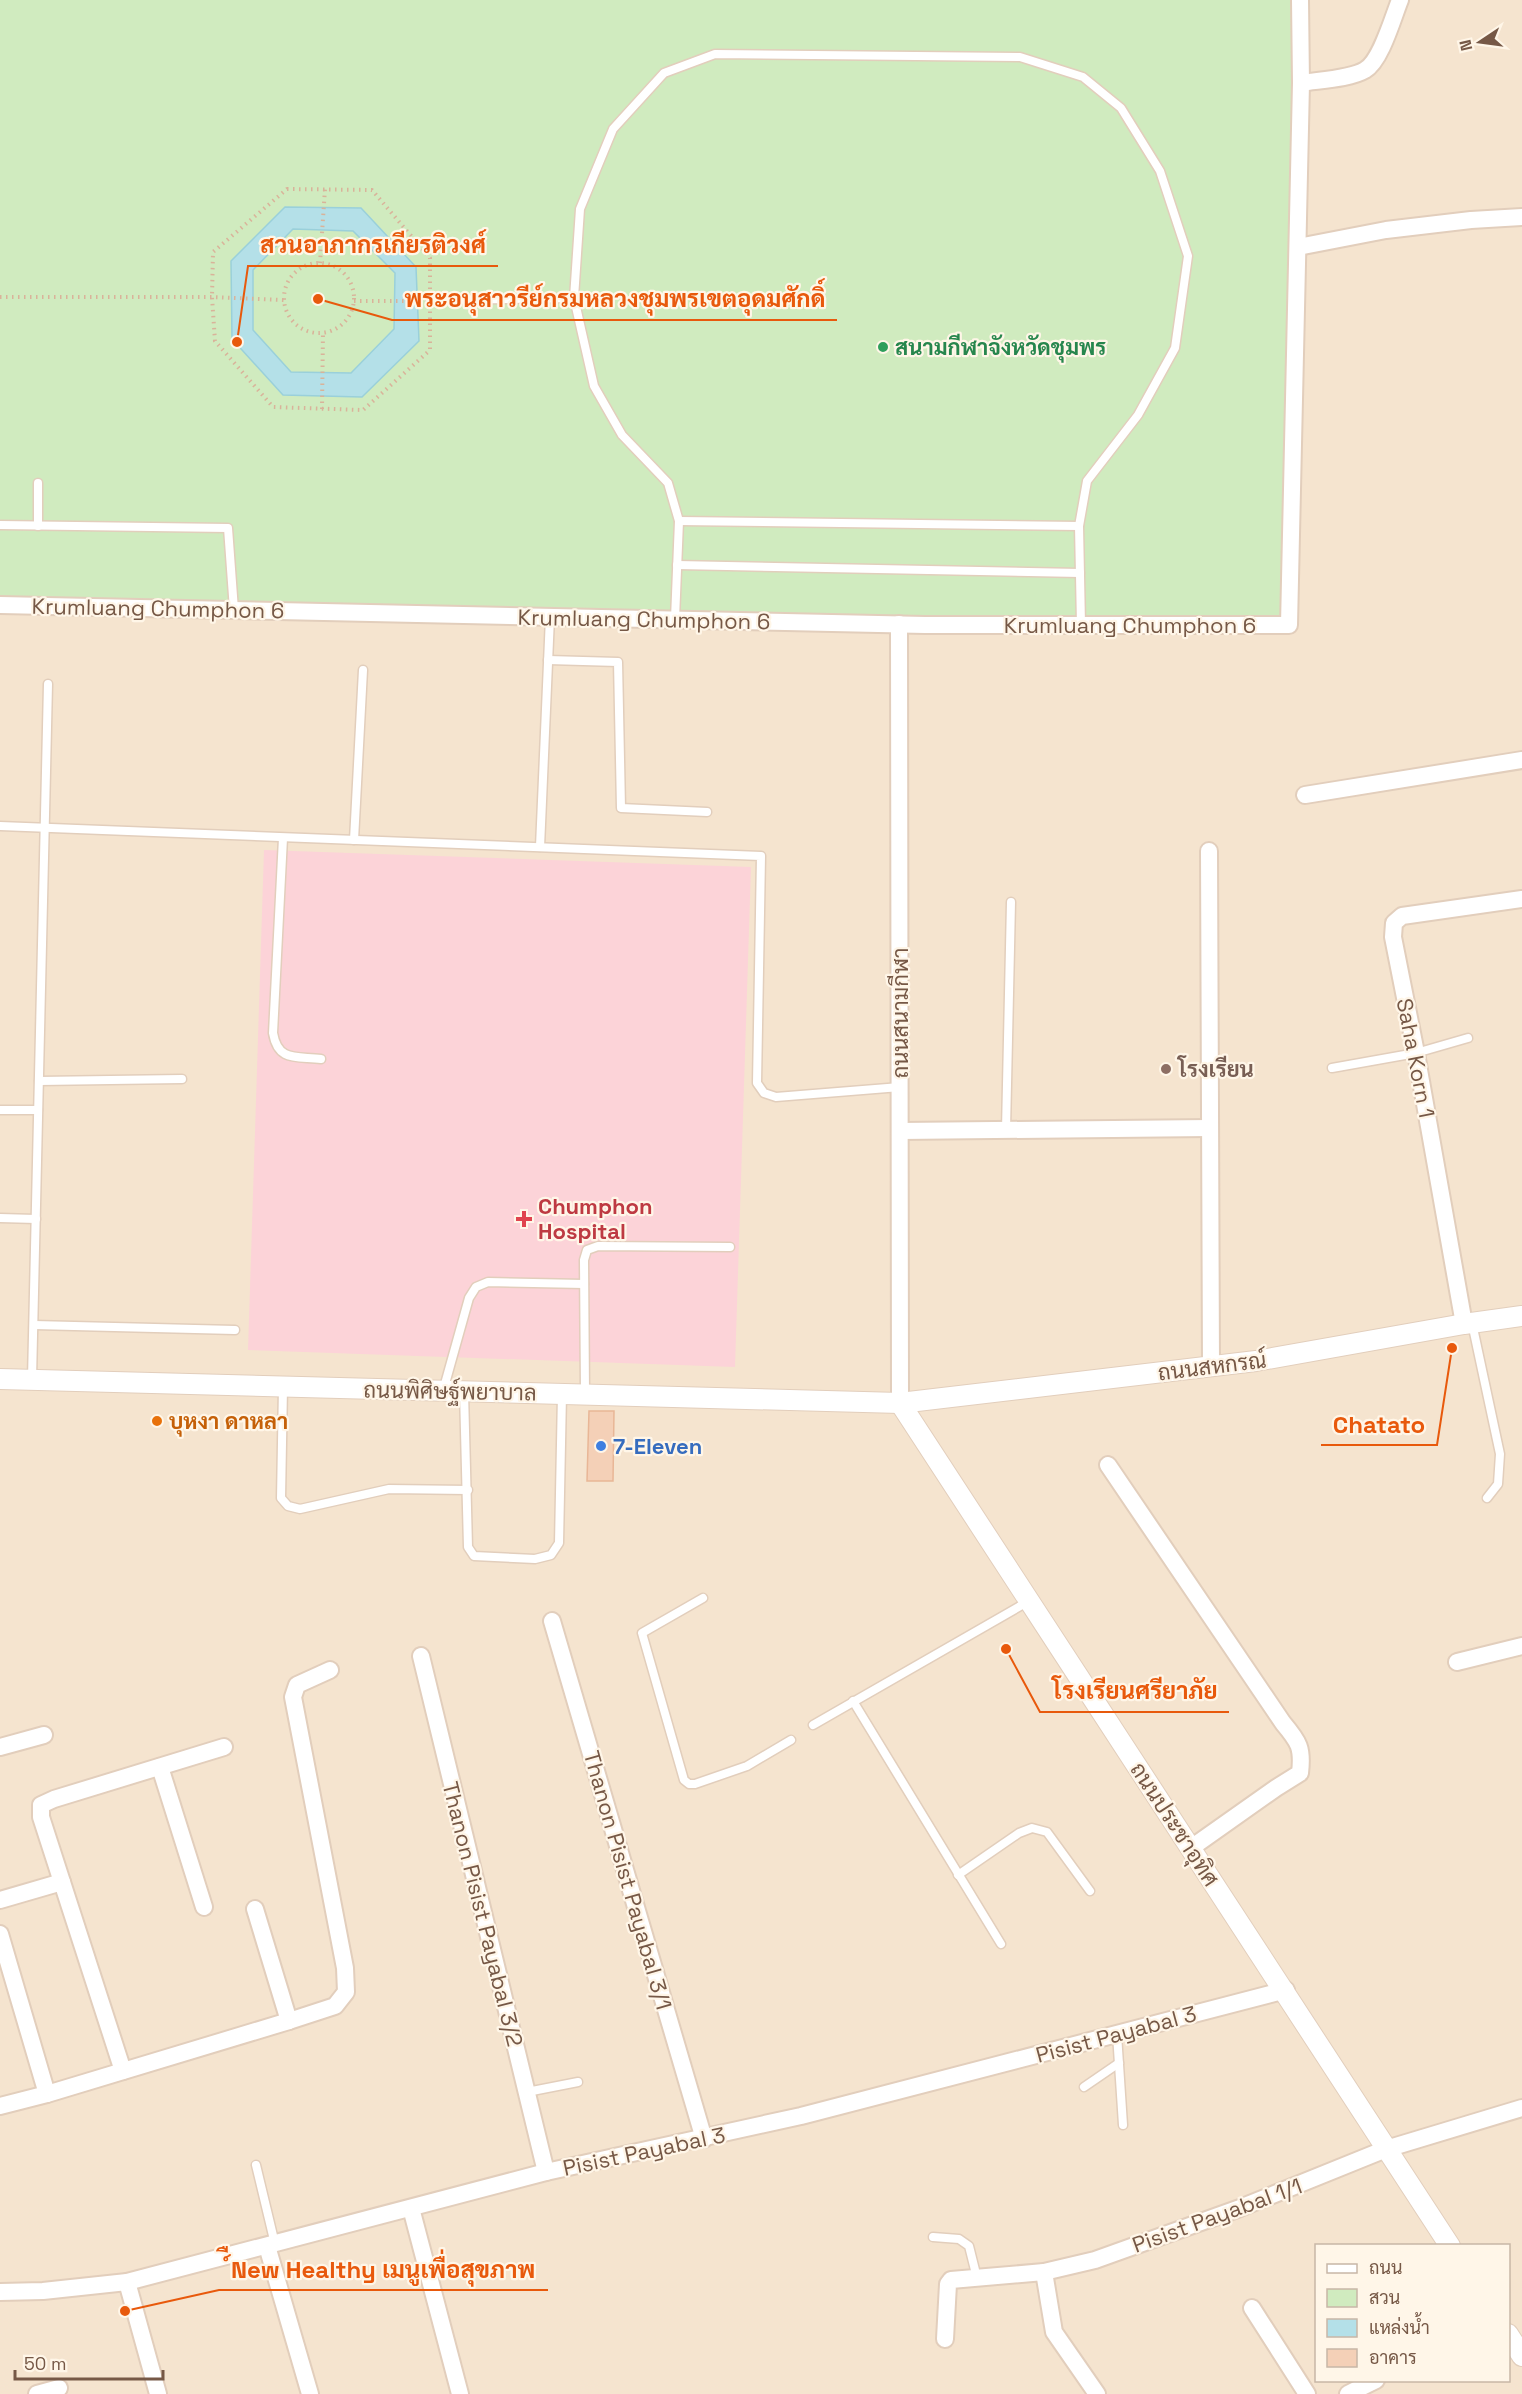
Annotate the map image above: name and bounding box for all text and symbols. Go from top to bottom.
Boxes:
north arrow [1450,12,1510,72]
text: N [1454,38,1477,53]
callout: สวนอาภากรเกียรติวงศ์ [248,224,498,266]
text: สวนอาภากรเกียรติวงศ์ [260,229,487,260]
callout: พระอนุสาวรีย์กรมหลวงชุมพรเขตอุดมศักดิ์ [392,278,837,320]
text: พระอนุสาวรีย์กรมหลวงชุมพรเขตอุดมศักดิ์ [405,278,826,316]
place label: สนามกีฬาจังหวัดชุมพร [895,333,1106,363]
marker: สนามกีฬาจังหวัดชุมพร [876,340,890,354]
street label: Krumluang Chumphon 6 [32,592,284,624]
street label: Krumluang Chumphon 6 [518,603,770,635]
street label: Krumluang Chumphon 6 [1004,611,1256,639]
street label: ถนนสนามกีฬา [886,948,914,1078]
street label: Saha Korn 1 [1391,996,1441,1120]
place label: โรงเรียน [1176,1055,1254,1083]
marker: โรงเรียน [1159,1062,1173,1076]
place label: Chumphon Hospital [538,1192,653,1245]
marker: Chumphon Hospital [515,1210,533,1228]
street label: ถนนสหกรณ์ [1156,1345,1268,1387]
street label: ถนนพิศิษฐ์พยาบาล [363,1375,537,1409]
callout: Chatato [1321,1403,1437,1445]
place label: บุหงา ดาหลา [169,1407,288,1437]
text: Chatato [1333,1409,1425,1440]
marker: บุหงา ดาหลา [150,1414,164,1428]
place label: 7-Eleven [613,1432,702,1460]
marker: 7-Eleven [594,1439,608,1453]
callout: โรงเรียนศรียาภัย [1040,1670,1229,1712]
text: โรงเรียนศรียาภัย [1050,1675,1218,1706]
street label: Thanon Pisist Payabal 3/1 [578,1747,678,2013]
street label: ถนนประชาอุทิศ [1123,1757,1225,1892]
street label: Thanon Pisist Payabal 3/2 [437,1779,529,2049]
street label: Pisist Payabal 3 [1033,1999,1199,2069]
street label: Pisist Payabal 3 [560,2120,728,2182]
street label: Pisist Payabal 1/1 [1128,2171,1306,2259]
legend [1315,2244,1510,2382]
text: ์ืNew Healthy เมนูเพื่อสุขภาพ [215,2245,535,2287]
callout: ์ืNew Healthy เมนูเพื่อสุขภาพ [219,2248,548,2290]
text: ถนน [1369,2256,1402,2279]
text: สวน [1369,2286,1400,2309]
text: แหล่งน้ำ [1369,2312,1430,2339]
scale bar [15,2343,164,2381]
text: อาคาร [1369,2346,1417,2369]
text: 50 m [24,2352,66,2375]

